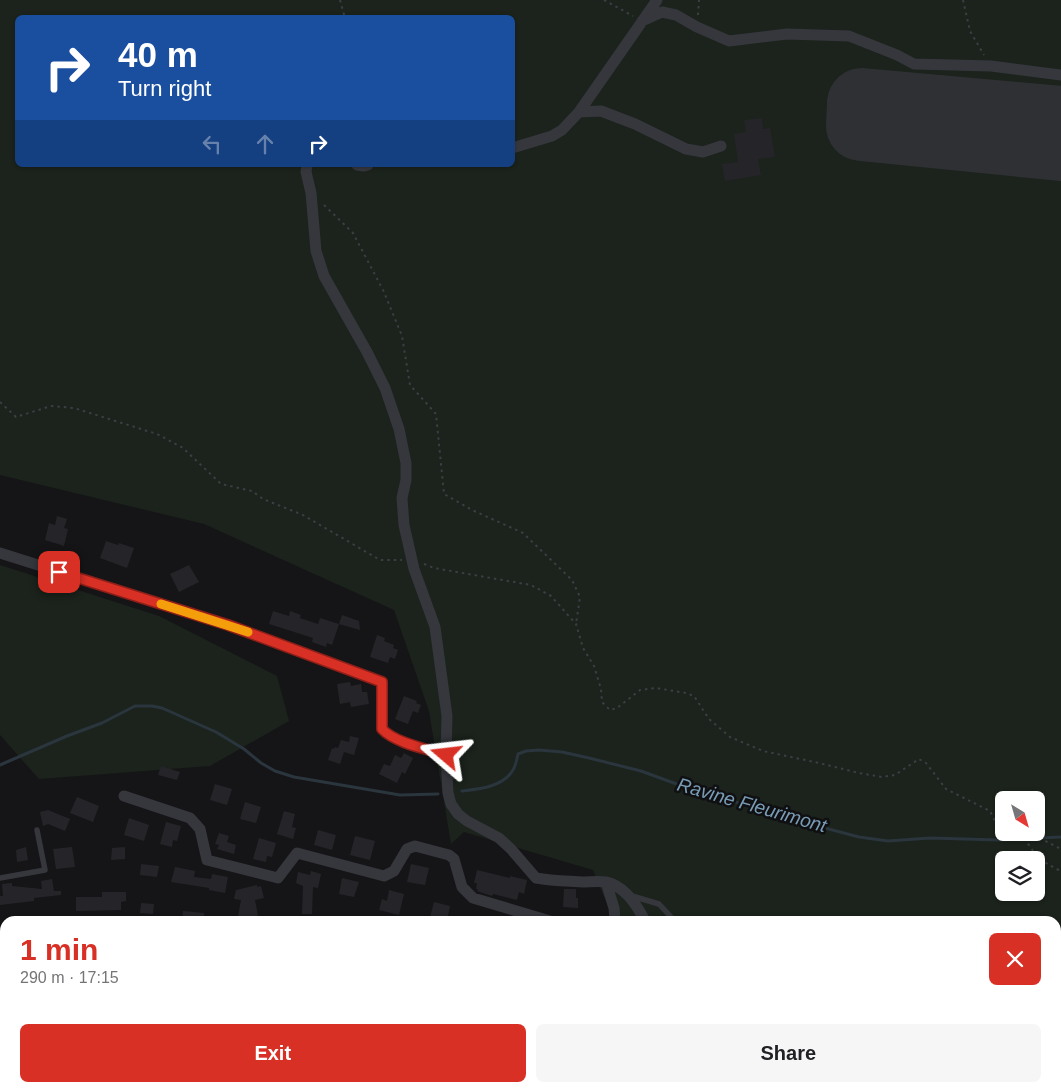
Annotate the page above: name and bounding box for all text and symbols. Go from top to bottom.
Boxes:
icon: right [35,35,100,100]
text: 40 m [118,35,198,74]
text: Turn right [118,76,211,101]
icon: left [198,130,226,158]
icon: ahead [251,130,279,158]
icon: right [304,130,332,158]
pin [38,551,80,593]
icon: arrive [45,558,73,586]
position arrow [419,728,471,780]
water label: Ravine Fleurimont [675,774,830,837]
north arrow [995,791,1045,841]
map controls [995,791,1045,901]
button: layers [995,851,1045,901]
text: 1 min [20,933,98,966]
button: close [989,933,1041,985]
text: 290 m · 17:15 [20,969,119,986]
button: Exit [20,1024,526,1082]
button: Share [536,1024,1041,1082]

